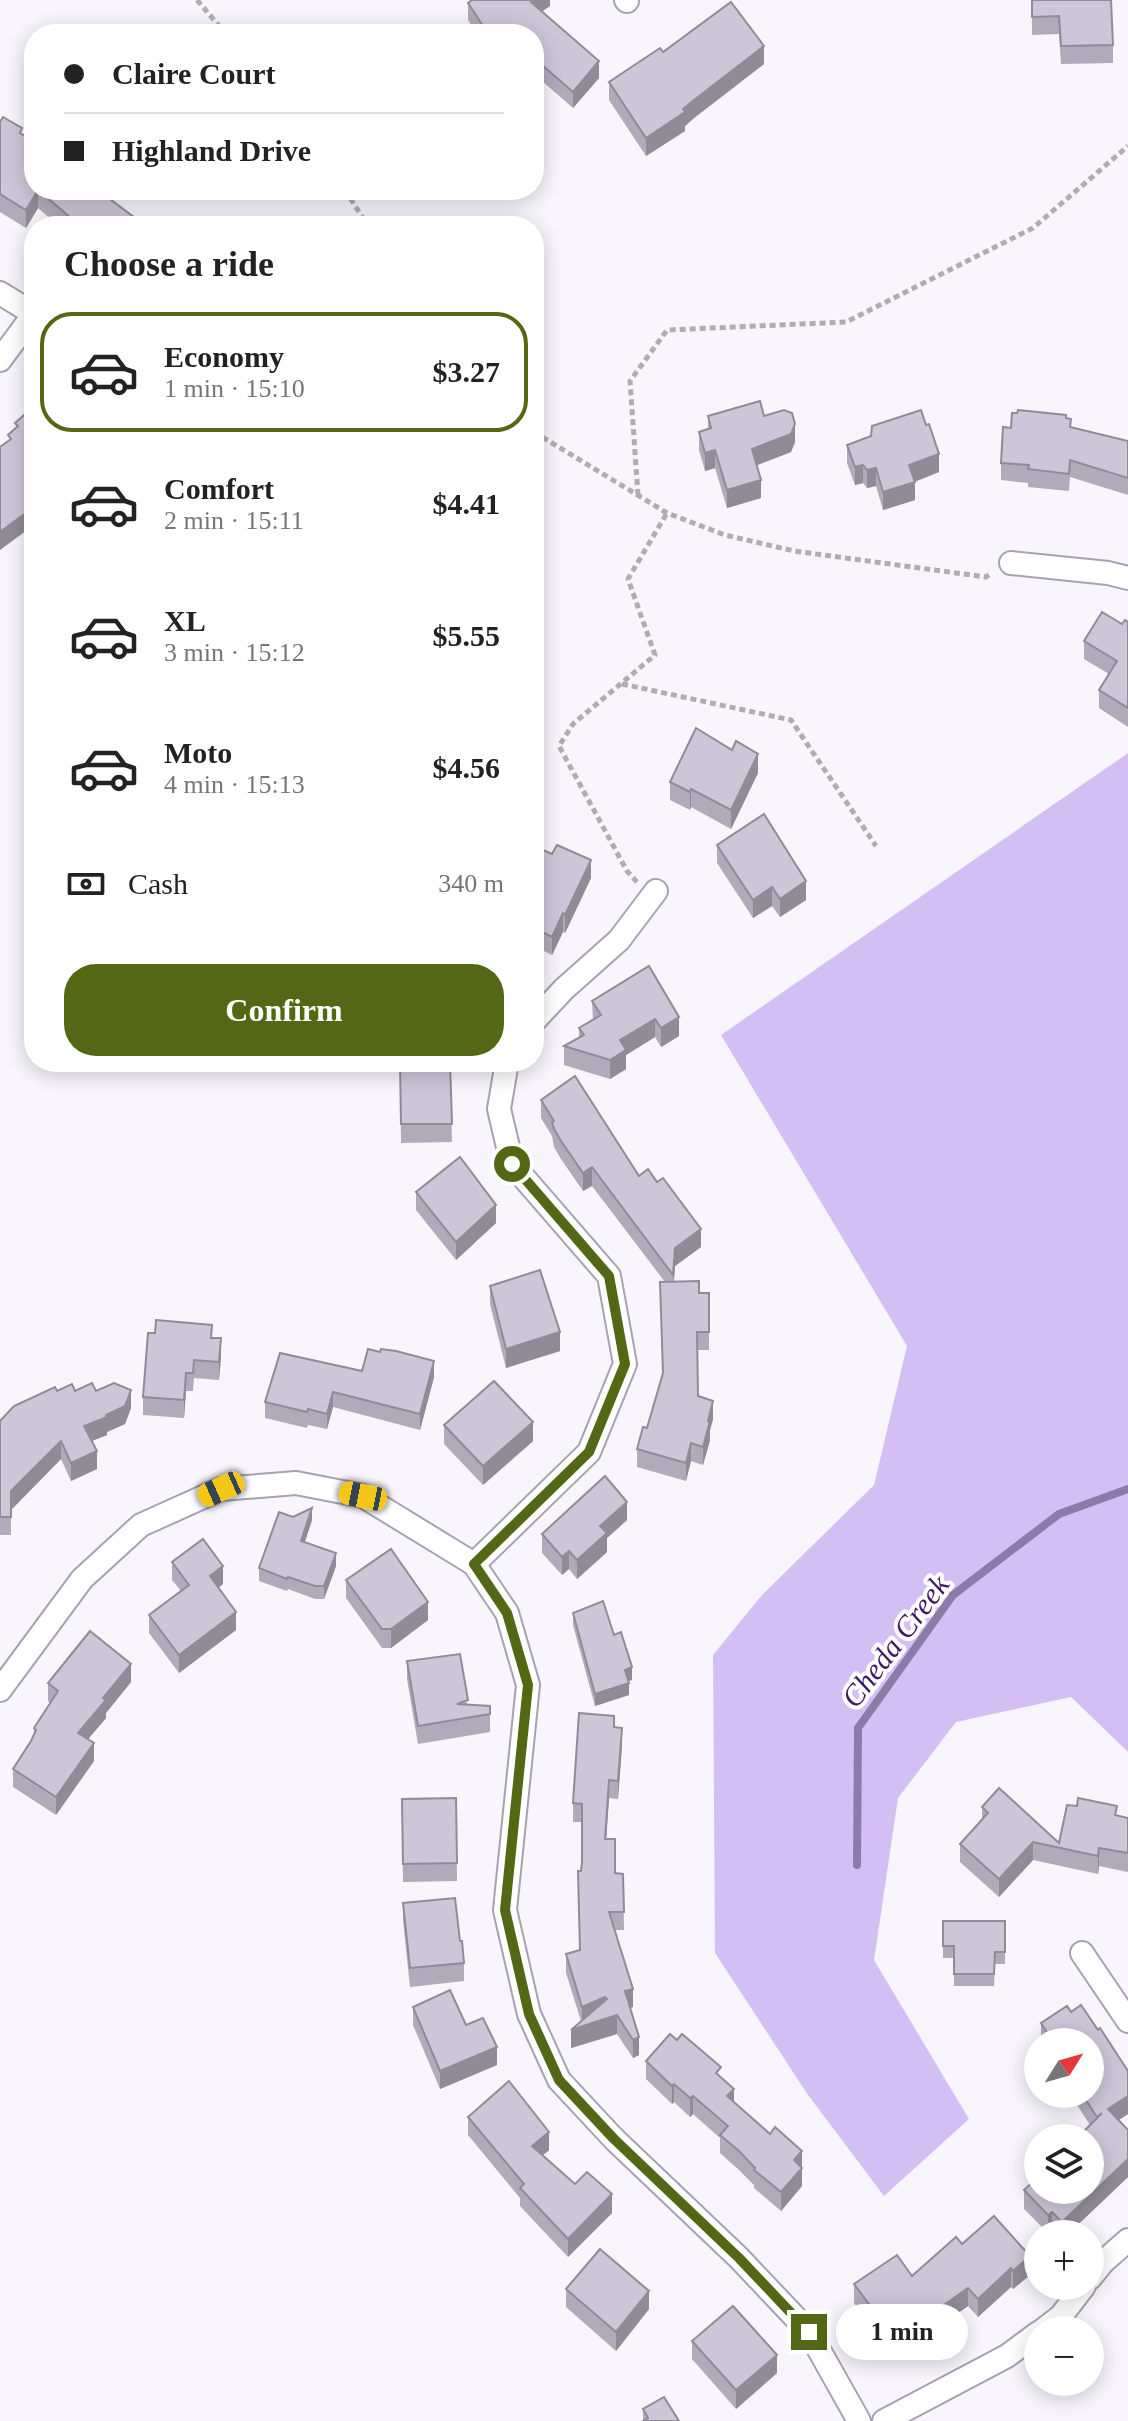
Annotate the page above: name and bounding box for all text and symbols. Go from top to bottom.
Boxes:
text: Claire Court [112,57,276,90]
text: Highland Drive [112,134,311,167]
text: Choose a ride [64,244,274,284]
icon: car [68,336,140,408]
text: Economy [164,340,284,373]
text: $3.27 [433,355,500,388]
text: 1 min · 15:10 [164,374,305,403]
icon: car [68,468,140,540]
text: Comfort [164,472,274,505]
text: $4.41 [433,487,500,520]
text: 2 min · 15:11 [164,506,304,535]
icon: car [68,600,140,672]
text: XL [164,604,206,637]
text: $5.55 [433,619,500,652]
text: 3 min · 15:12 [164,638,305,667]
icon: car [68,732,140,804]
text: Moto [164,736,232,769]
text: $4.56 [433,751,500,784]
text: 4 min · 15:13 [164,770,305,799]
icon: cash [64,862,108,906]
text: Cash [128,867,188,900]
text: 340 m [438,869,504,898]
button: Confirm [64,964,504,1056]
route start [494,1146,530,1182]
car [194,1468,248,1510]
car [337,1480,389,1512]
water label: Cheda Creek [835,1568,956,1713]
north arrow [1024,2028,1104,2108]
map controls [1024,2028,1104,2396]
button: layers [1024,2124,1104,2204]
button: + [1024,2220,1104,2300]
callout: 1 min [837,2304,969,2360]
route end [791,2314,827,2350]
button: − [1024,2316,1104,2396]
text: 1 min [871,2317,933,2346]

